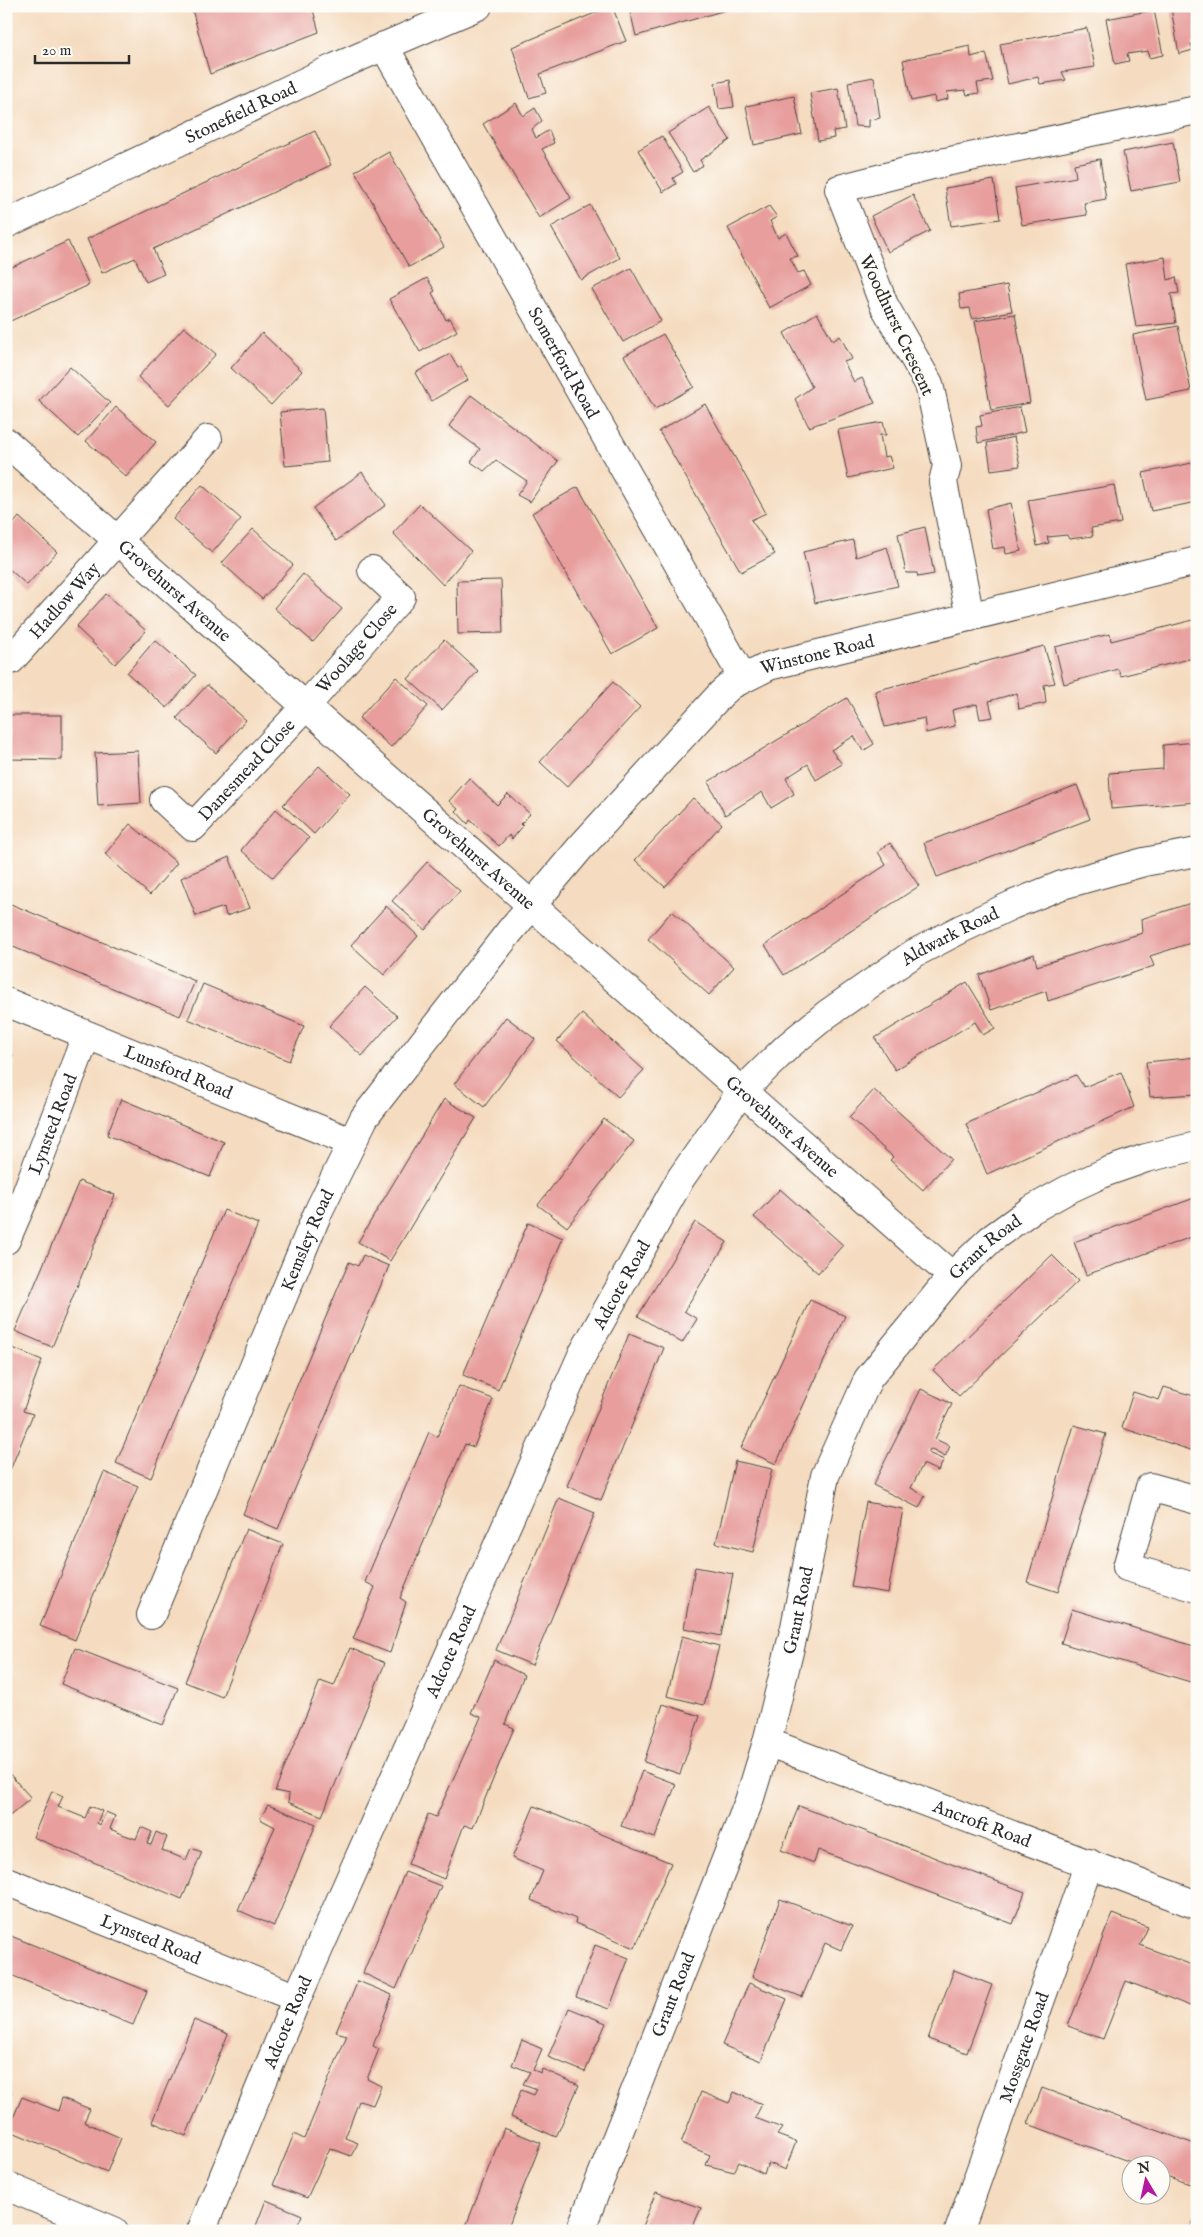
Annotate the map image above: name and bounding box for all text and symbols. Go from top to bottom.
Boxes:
scale bar [35,32,129,64]
text: 20 m [42,41,72,60]
street label: Stonefield Road [182,77,301,150]
street label: Woodhurst Crescent [853,252,938,400]
street label: Somerford Road [522,303,603,423]
street label: Grovehurst Avenue [112,536,235,648]
street label: Hadlow Way [25,558,106,645]
street label: Woolage Close [312,599,403,699]
street label: Winstone Road [758,631,877,681]
street label: Danesmead Close [194,715,301,827]
street label: Grovehurst Avenue [416,804,539,916]
street label: Aldwark Road [896,903,1003,972]
street label: Lunsford Road [120,1041,236,1106]
street label: Lynsted Road [24,1071,84,1178]
street label: Grovehurst Avenue [720,1071,843,1184]
street label: Kemsley Road [277,1186,340,1295]
street label: Grant Road [945,1210,1027,1286]
street label: Adcote Road [588,1236,657,1335]
street label: Grant Road [779,1564,820,1657]
street label: Adcote Road [421,1602,483,1703]
street label: Ancroft Road [928,1796,1034,1854]
street label: Lynsted Road [97,1910,204,1971]
street label: Grant Road [647,1949,701,2041]
street label: Adcote Road [259,1972,318,2073]
street label: Mossgate Road [995,1989,1056,2106]
north arrow [1120,2154,1170,2204]
text: N [1136,2158,1152,2178]

